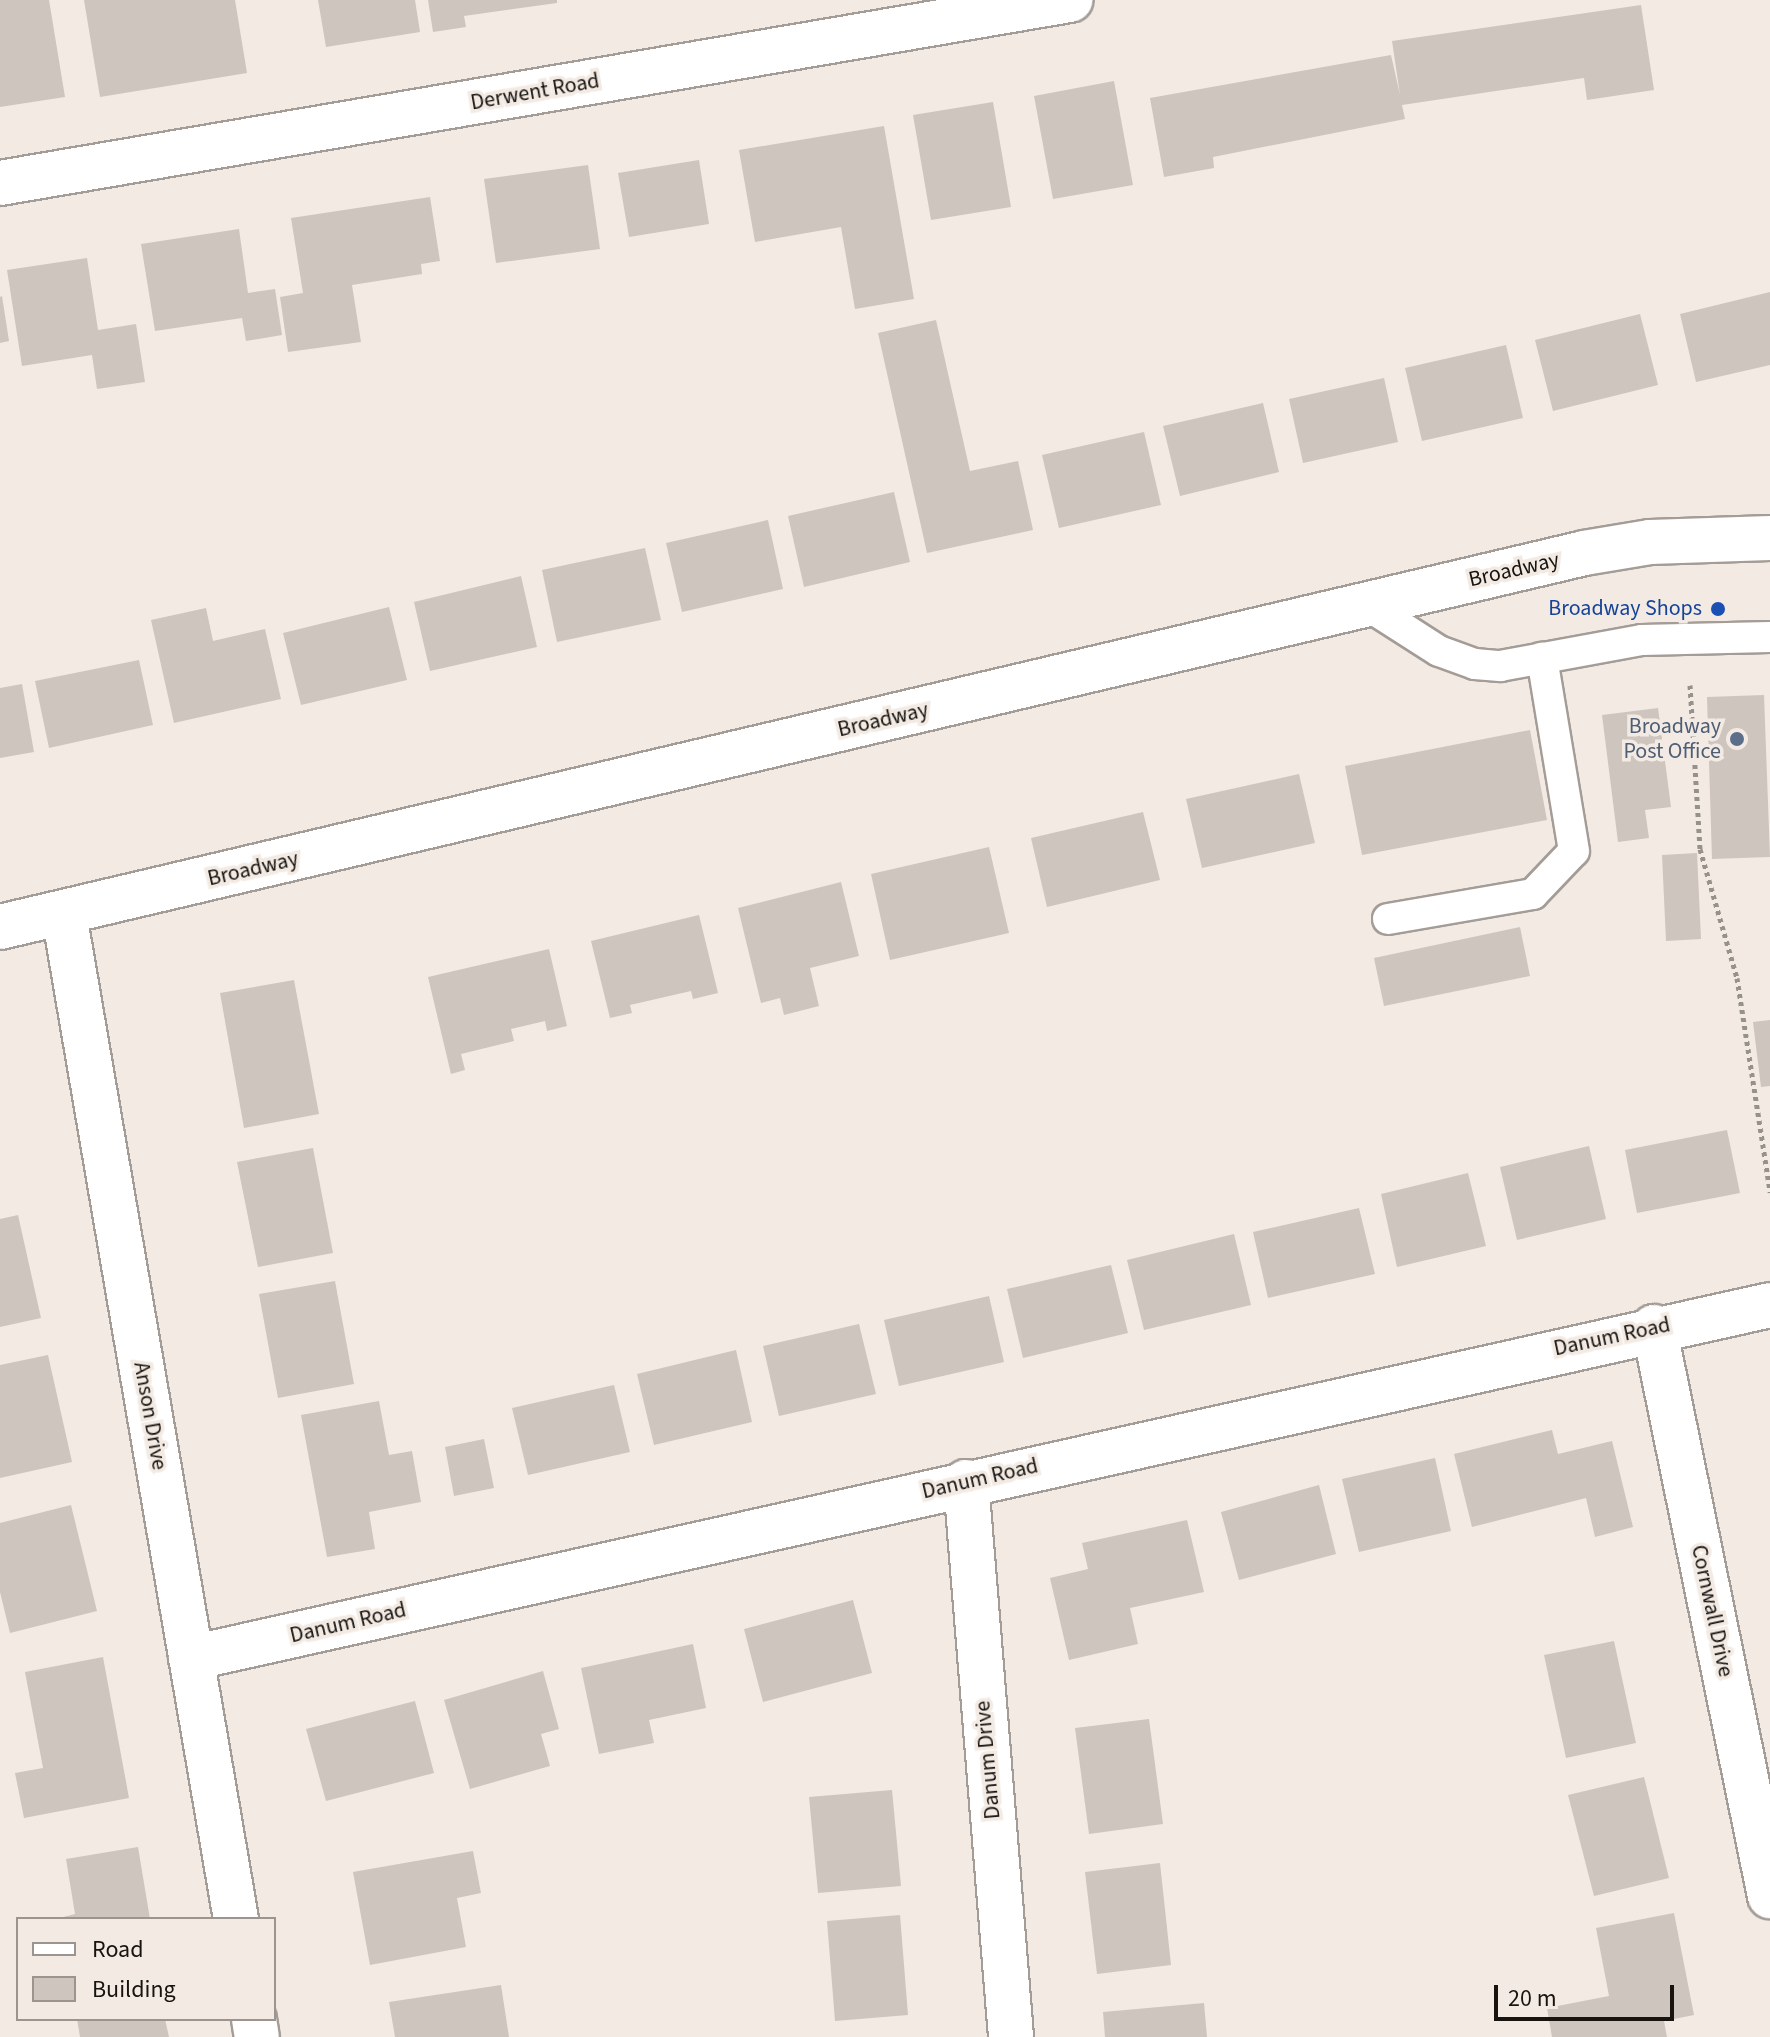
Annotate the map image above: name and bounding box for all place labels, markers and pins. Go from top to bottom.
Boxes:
place label: Broadway Shops [1548,596,1702,622]
marker: Broadway Shops [1709,600,1727,618]
place label: Broadway Post Office [1623,713,1721,764]
marker: Broadway Post Office [1728,730,1746,748]

